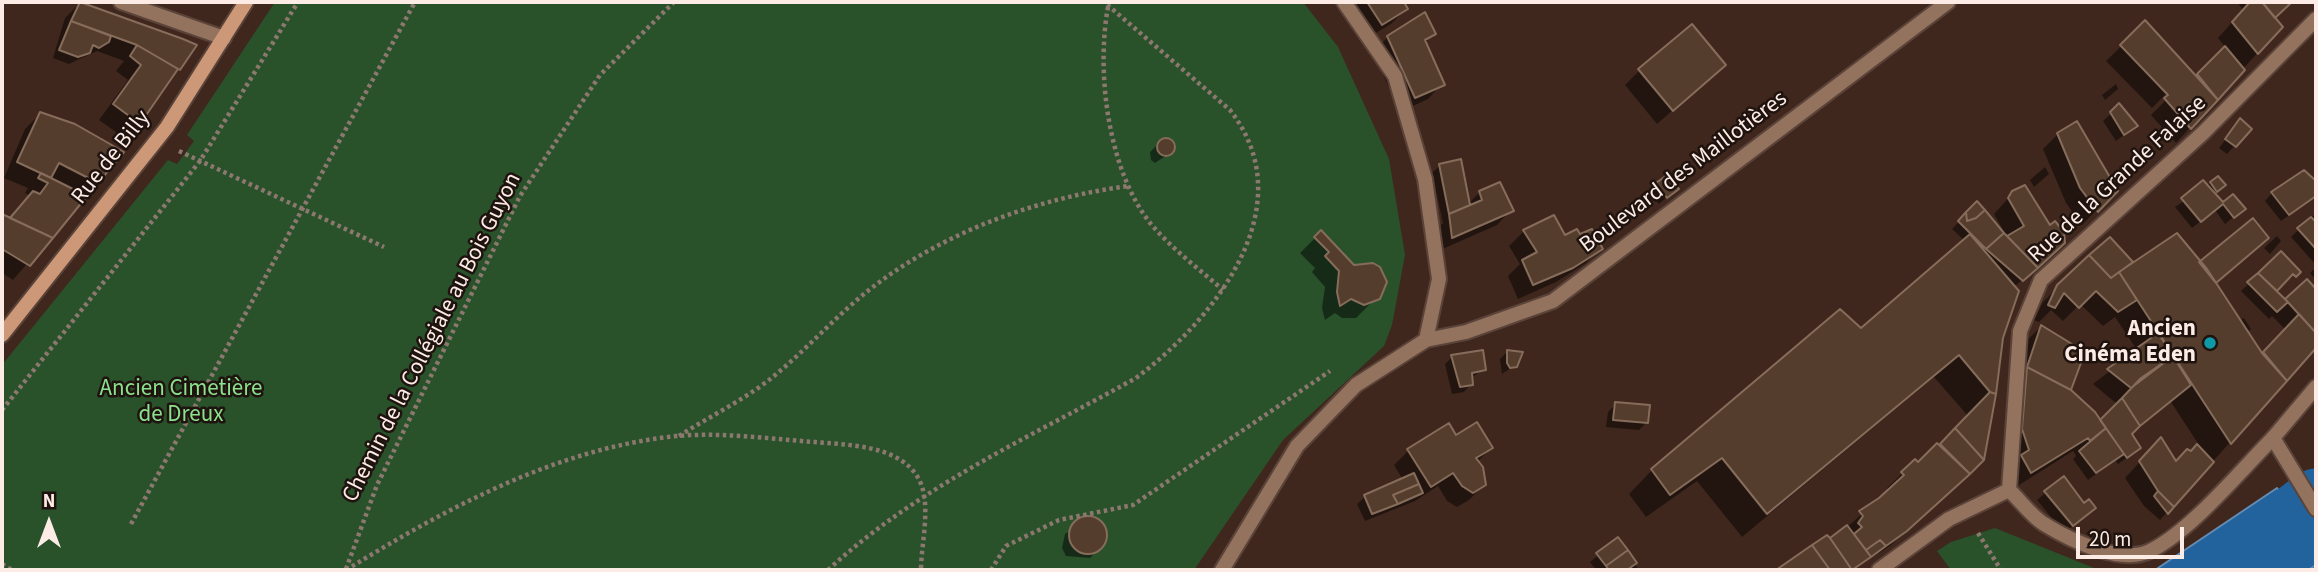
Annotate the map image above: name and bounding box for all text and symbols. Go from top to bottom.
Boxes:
street label: Boulevard des Maillotières [1575,86,1793,260]
street label: Rue de la Grande Falaise [2023,90,2213,270]
street label: Rue de Billy [67,105,157,211]
street label: Chemin de la Collégiale au Bois Guyon [338,169,528,507]
place label: Ancien Cinéma Eden [2064,316,2196,370]
marker: Ancien Cinéma Eden [2202,335,2218,351]
park label: Ancien Cimetière de Dreux [100,376,262,430]
north arrow [14,488,84,558]
text: N [43,488,55,515]
scale bar [2080,512,2188,556]
text: 20 m [2089,524,2131,554]

